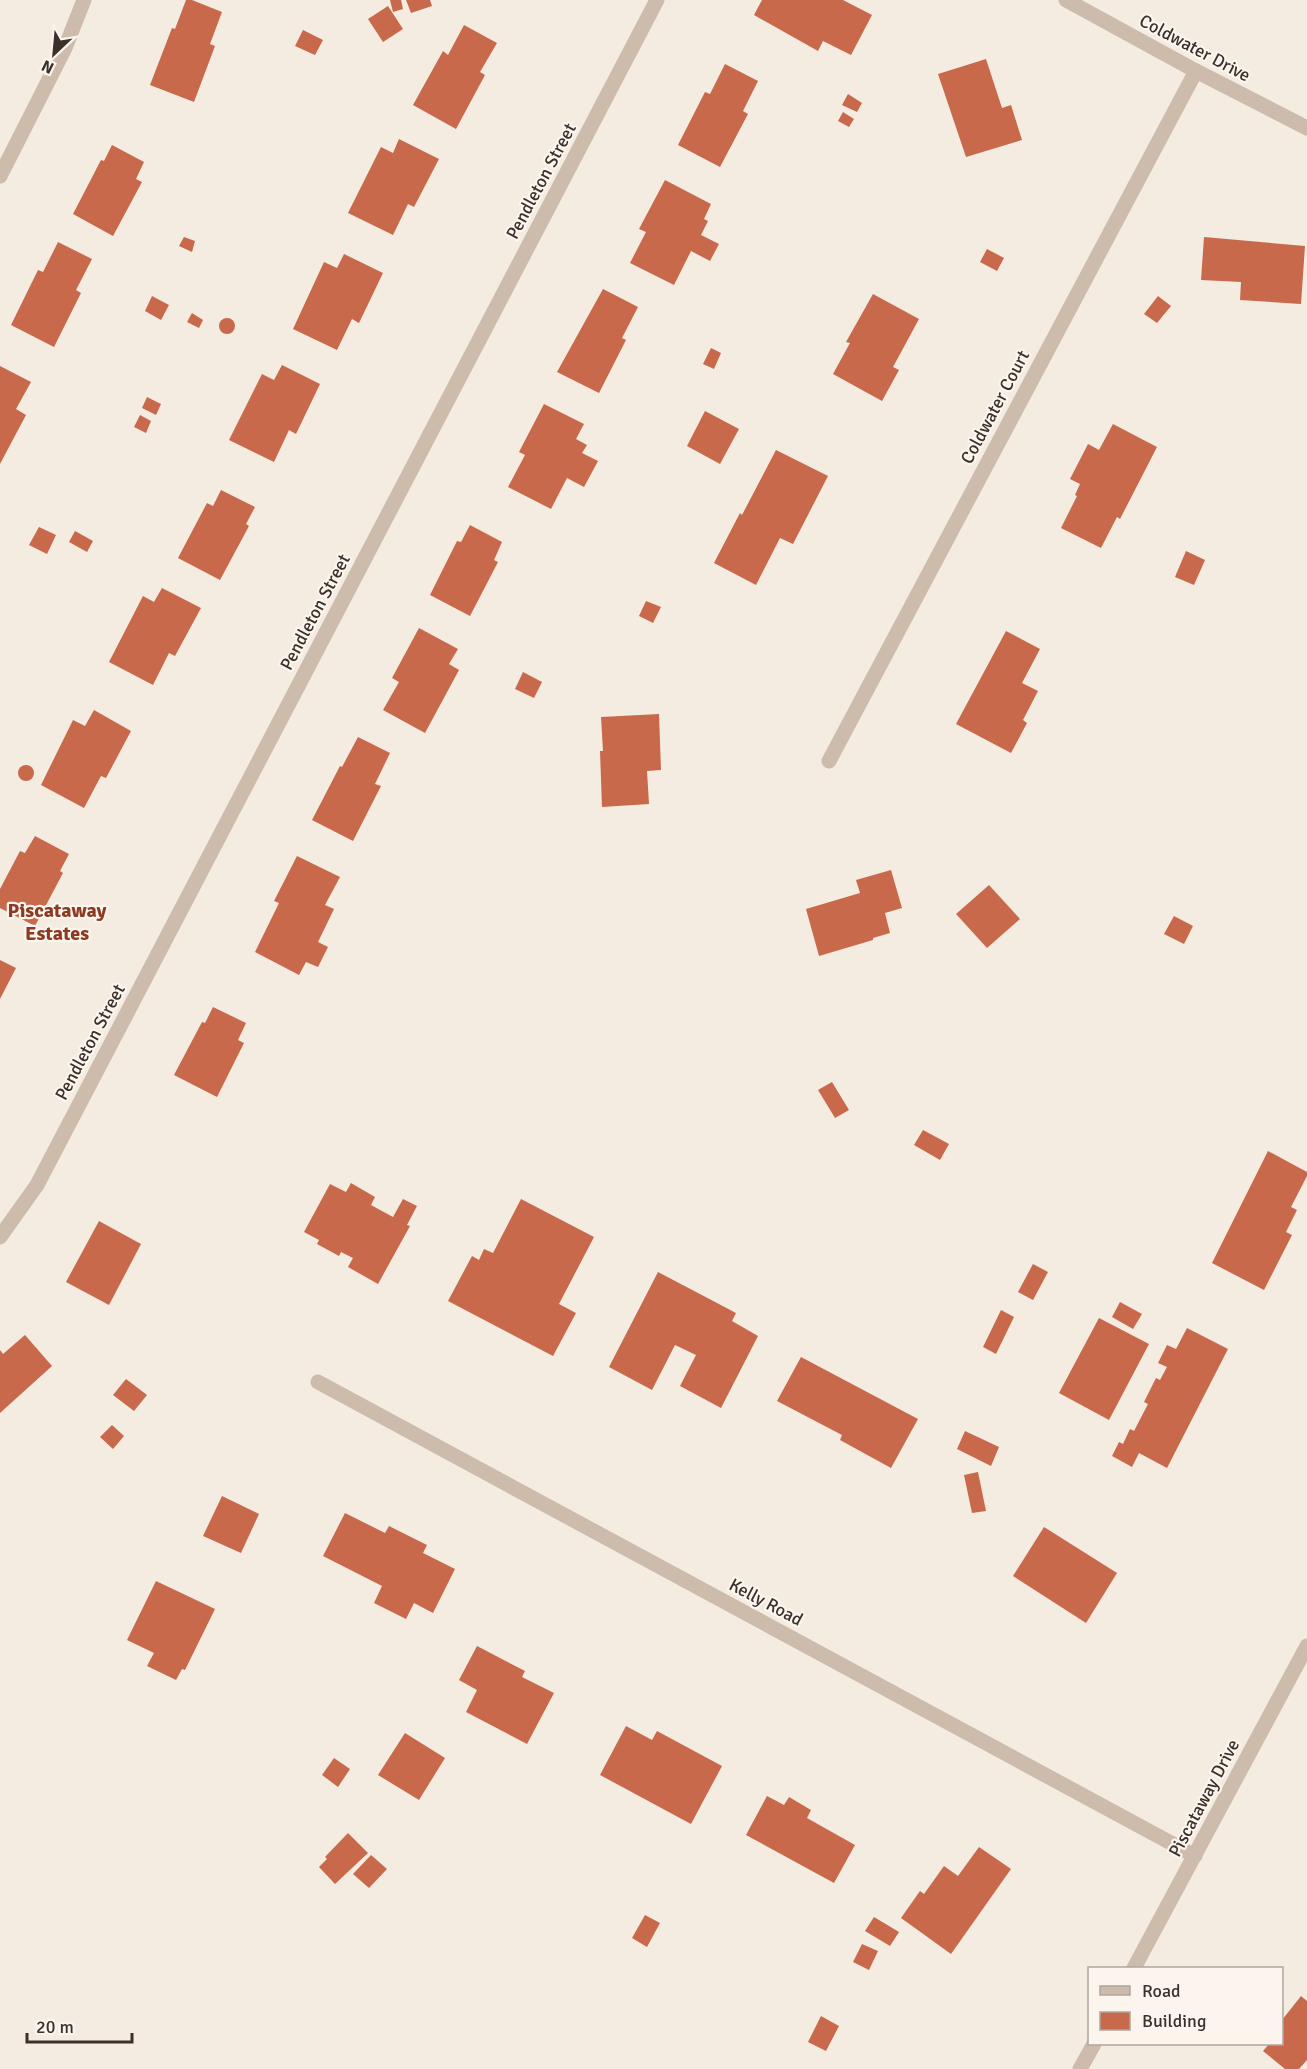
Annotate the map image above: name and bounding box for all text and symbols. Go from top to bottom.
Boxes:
street label: Coldwater Drive [1136,10,1254,86]
north arrow [24,24,84,84]
text: N [38,55,57,78]
street label: Pendleton Street [501,119,581,243]
street label: Coldwater Court [956,346,1034,468]
street label: Pendleton Street [275,550,355,674]
district label: Piscataway Estates [8,898,106,946]
street label: Pendleton Street [50,980,130,1104]
street label: Kelly Road [725,1573,807,1631]
street label: Piscataway Drive [1164,1735,1244,1861]
legend [1088,1967,1283,2045]
text: Road [1142,1980,1181,2002]
scale bar [27,2006,132,2044]
text: Building [1142,2010,1206,2032]
text: 20 m [36,2016,74,2038]

